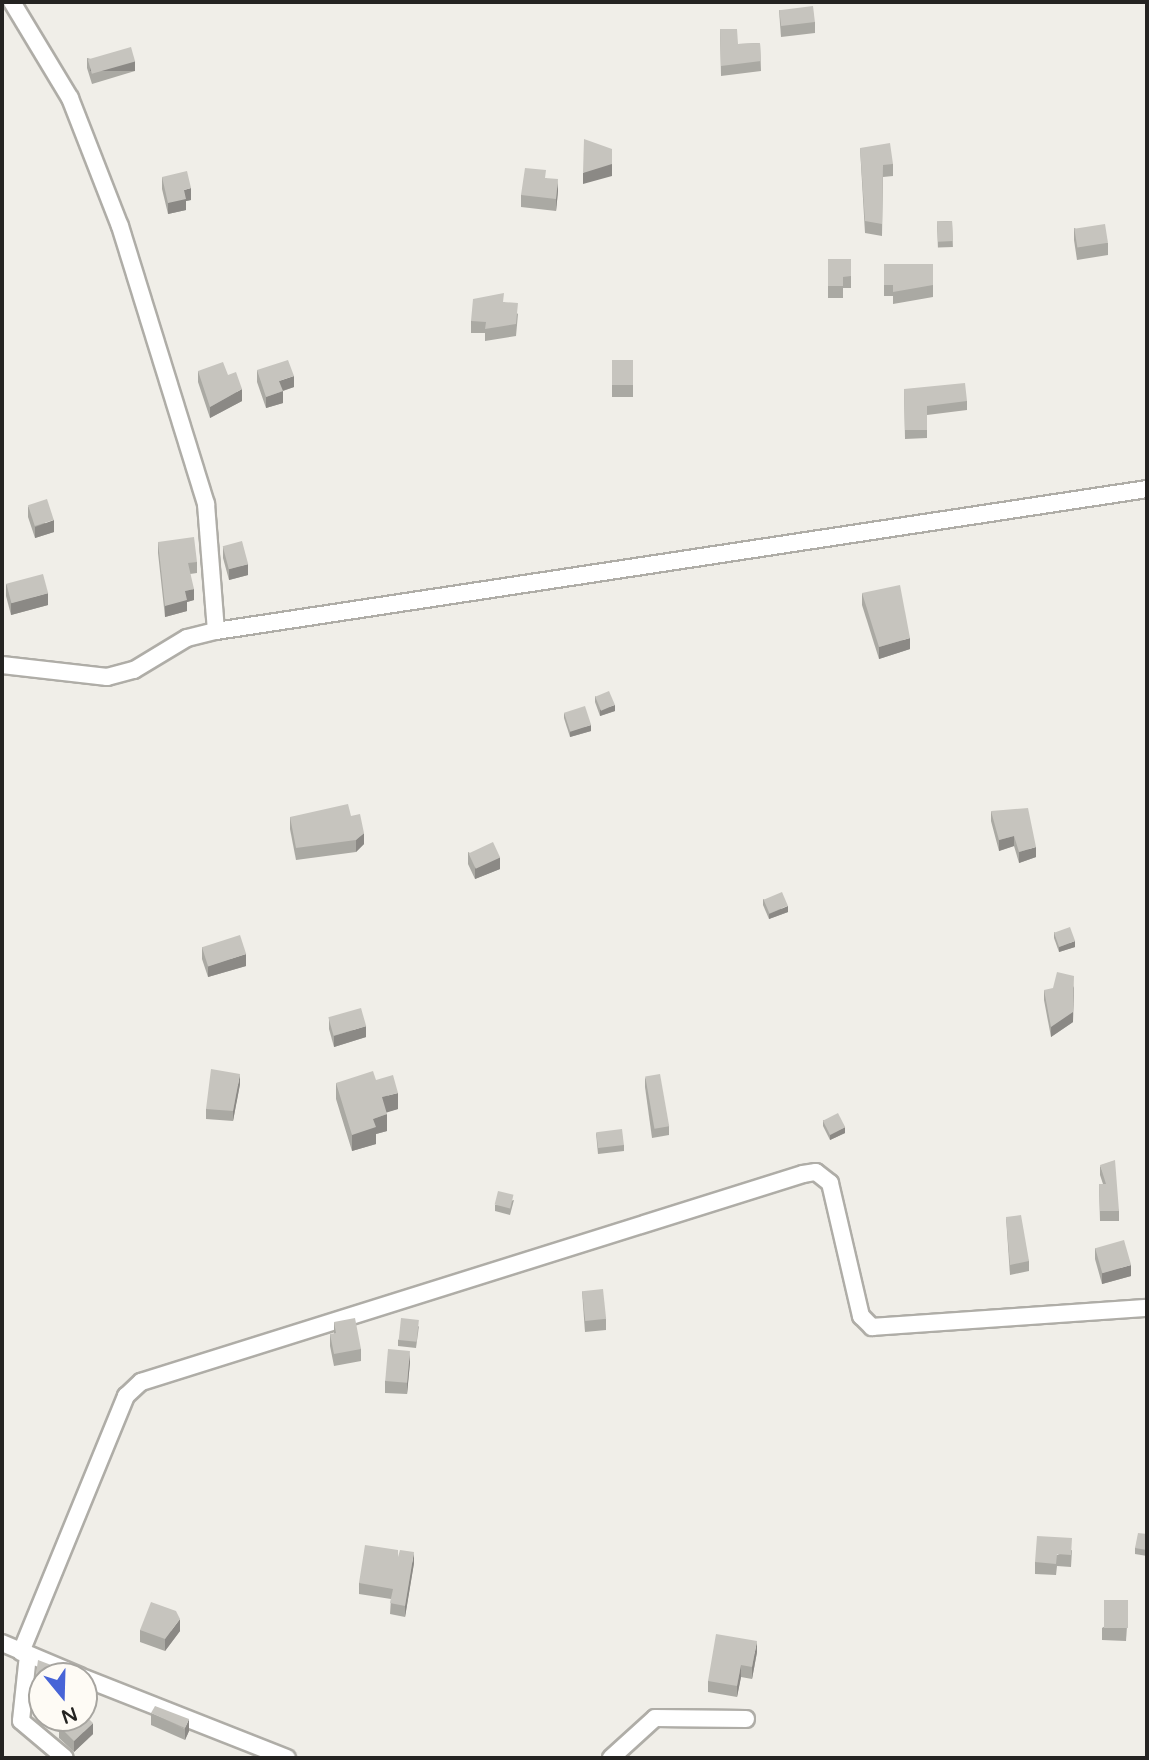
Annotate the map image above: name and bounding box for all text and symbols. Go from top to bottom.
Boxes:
north arrow [28,1662,98,1732]
text: N [58,1702,80,1728]

